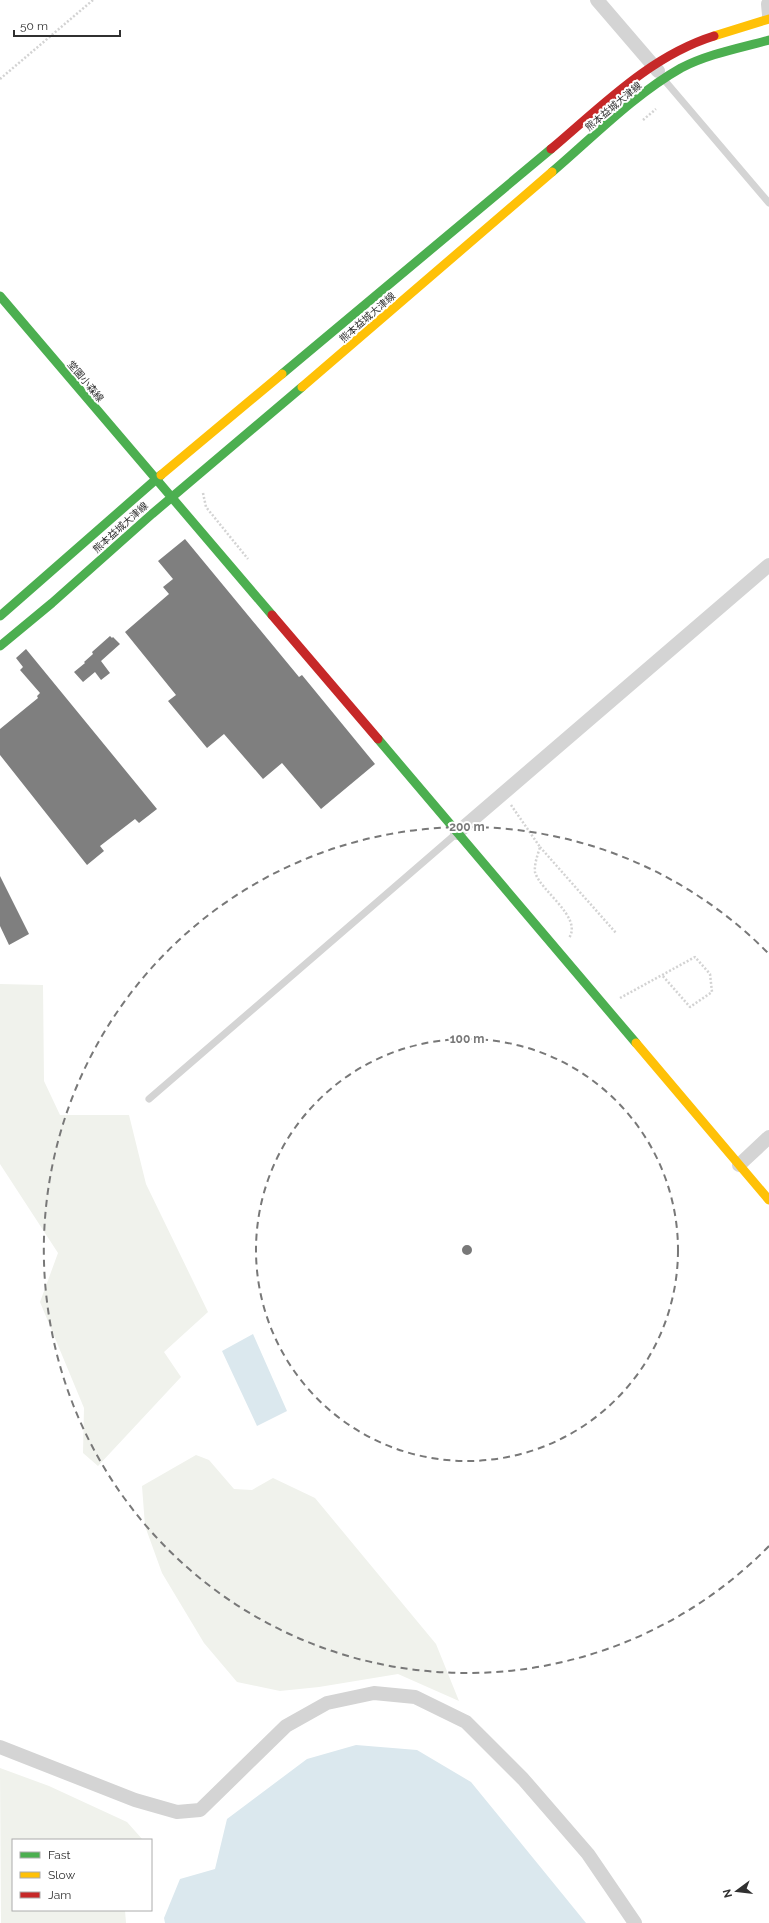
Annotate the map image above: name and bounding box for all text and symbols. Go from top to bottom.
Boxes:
scale bar [14,12,120,38]
text: 50 m [20,19,48,33]
street label: 熊本益城大津線 [583,80,644,133]
street label: 熊本益城大津線 [337,290,397,344]
street label: 堂園小森線 [65,359,106,404]
street label: 熊本益城大津線 [91,500,150,555]
text: 200 m [449,820,485,834]
text: 100 m [450,1032,484,1046]
centre of rings [460,1243,474,1257]
legend [12,1839,152,1911]
text: Fast [48,1848,71,1862]
text: Slow [48,1868,75,1882]
north arrow [717,1871,757,1911]
text: Jam [48,1888,71,1902]
text: N [720,1888,735,1899]

